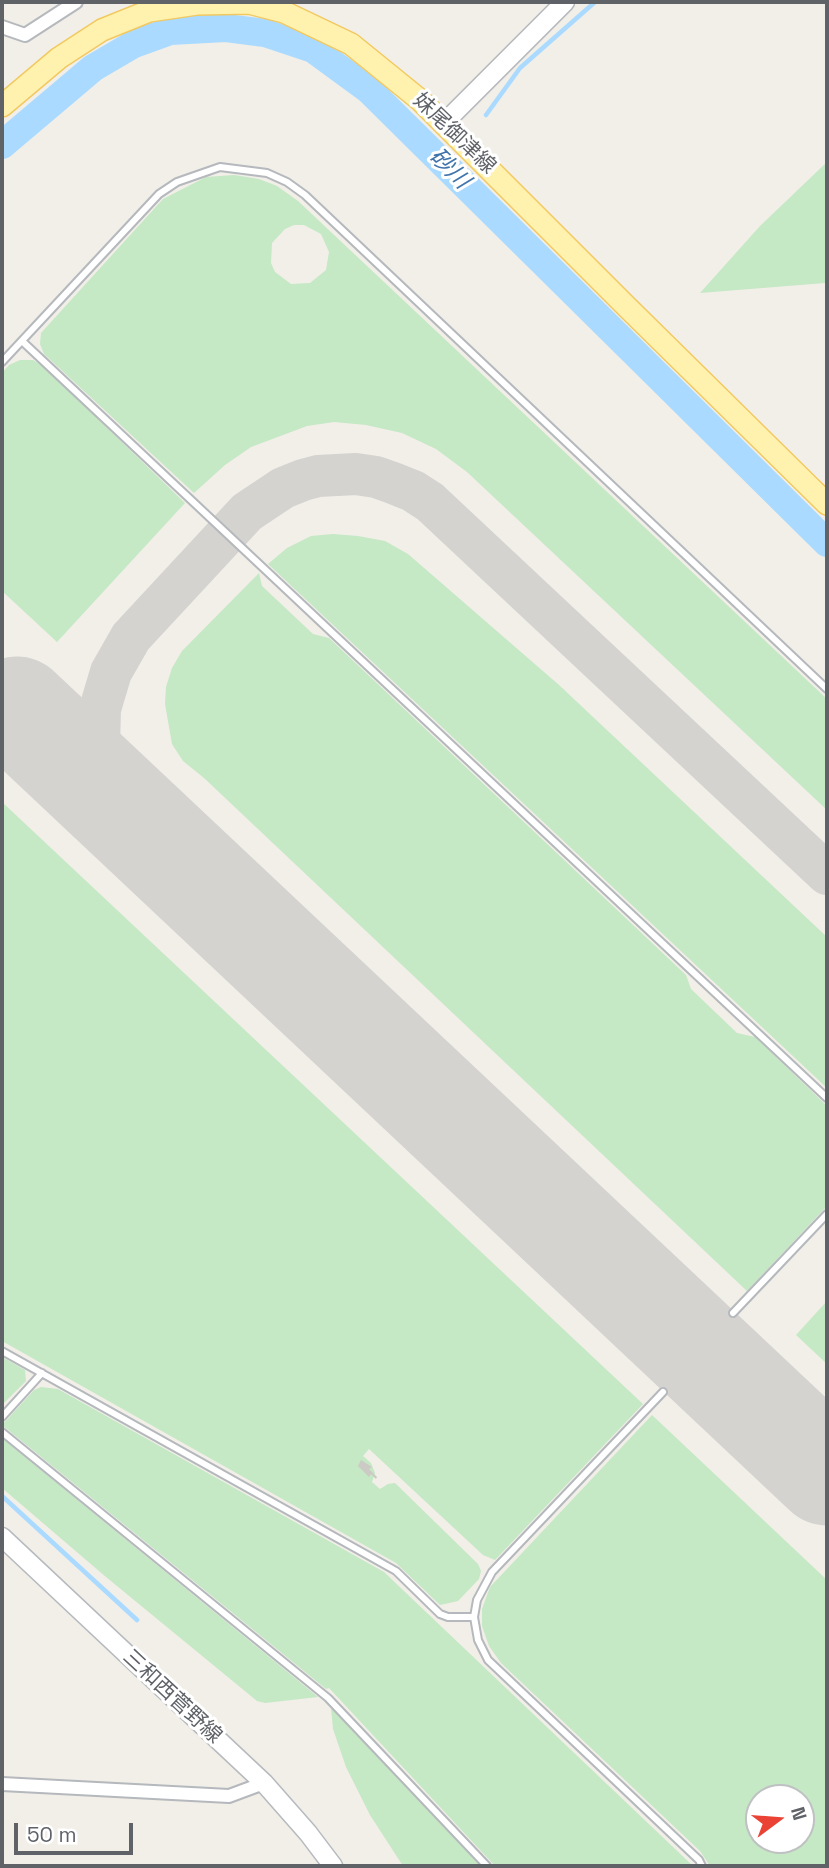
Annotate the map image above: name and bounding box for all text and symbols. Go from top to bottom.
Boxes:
street label: 妹尾御津線 [407,88,501,180]
water label: 砂川 [423,143,475,195]
street label: 三和西菅野線 [117,1645,227,1749]
north arrow [745,1784,815,1854]
text: N [785,1804,813,1823]
scale bar [18,1808,136,1852]
text: 50 m [27,1821,77,1848]

